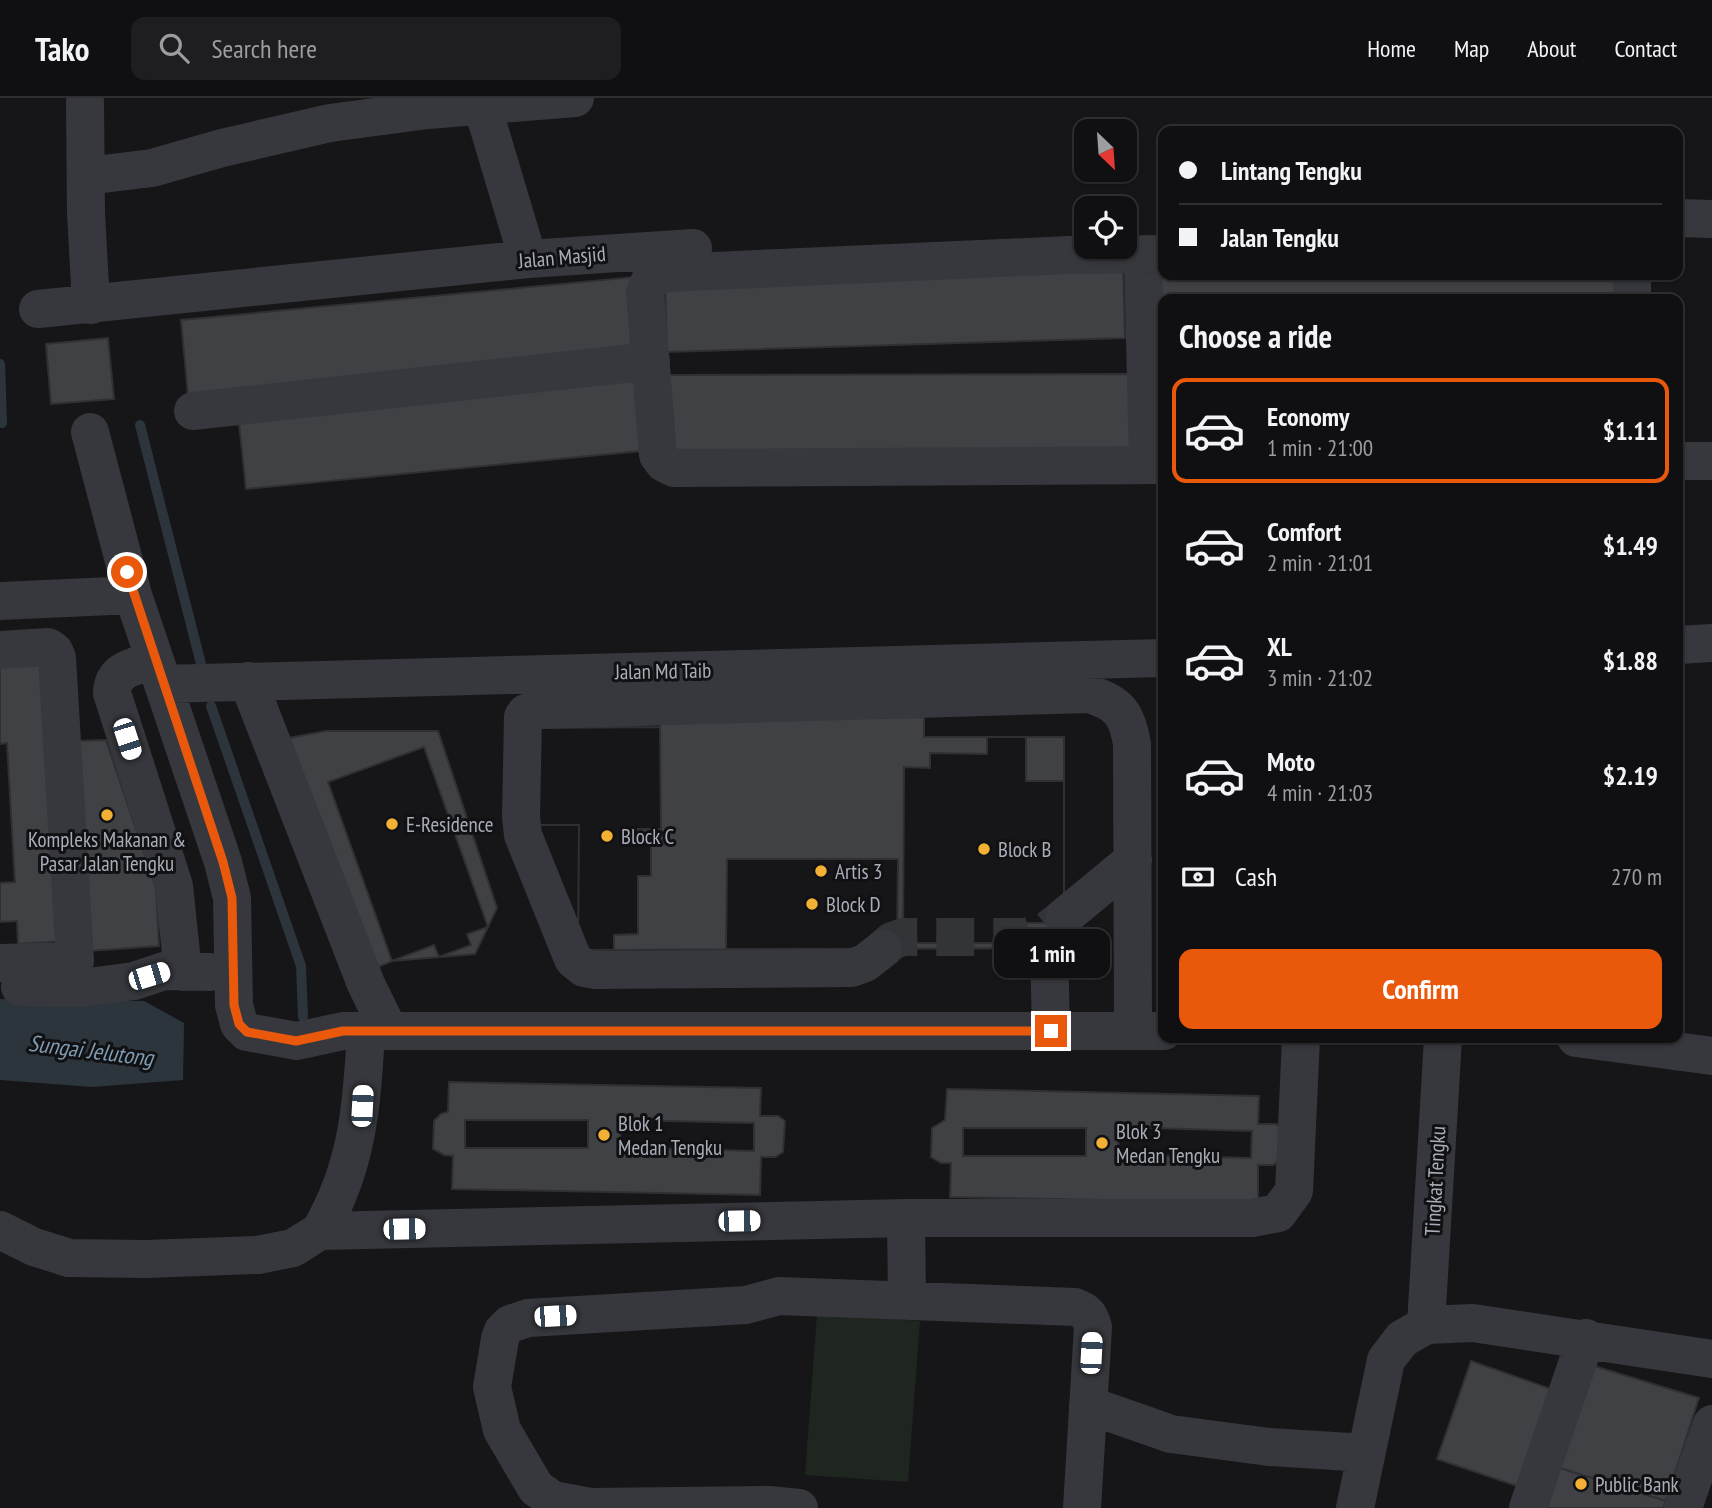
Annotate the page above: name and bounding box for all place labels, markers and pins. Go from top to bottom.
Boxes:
marker: Kompleks Makanan & Pasar Jalan Tengku [99,807,115,823]
place label: E-Residence [406,811,494,838]
marker: E-Residence [384,816,400,832]
place label: Block C [621,823,674,850]
place label: Kompleks Makanan & Pasar Jalan Tengku [28,826,186,877]
marker: Block C [599,828,615,844]
place label: Block B [998,836,1051,863]
marker: Block B [976,841,992,857]
place label: Artis 3 [835,858,883,885]
marker: Artis 3 [813,863,829,879]
place label: Block D [826,891,880,918]
marker: Block D [804,896,820,912]
place label: Blok 1 Medan Tengku [618,1110,722,1161]
place label: Blok 3 Medan Tengku [1116,1118,1220,1169]
marker: Blok 1 Medan Tengku [596,1127,612,1143]
marker: Blok 3 Medan Tengku [1094,1135,1110,1151]
place label: Public Bank [1595,1471,1679,1498]
marker: Public Bank [1573,1476,1589,1492]

